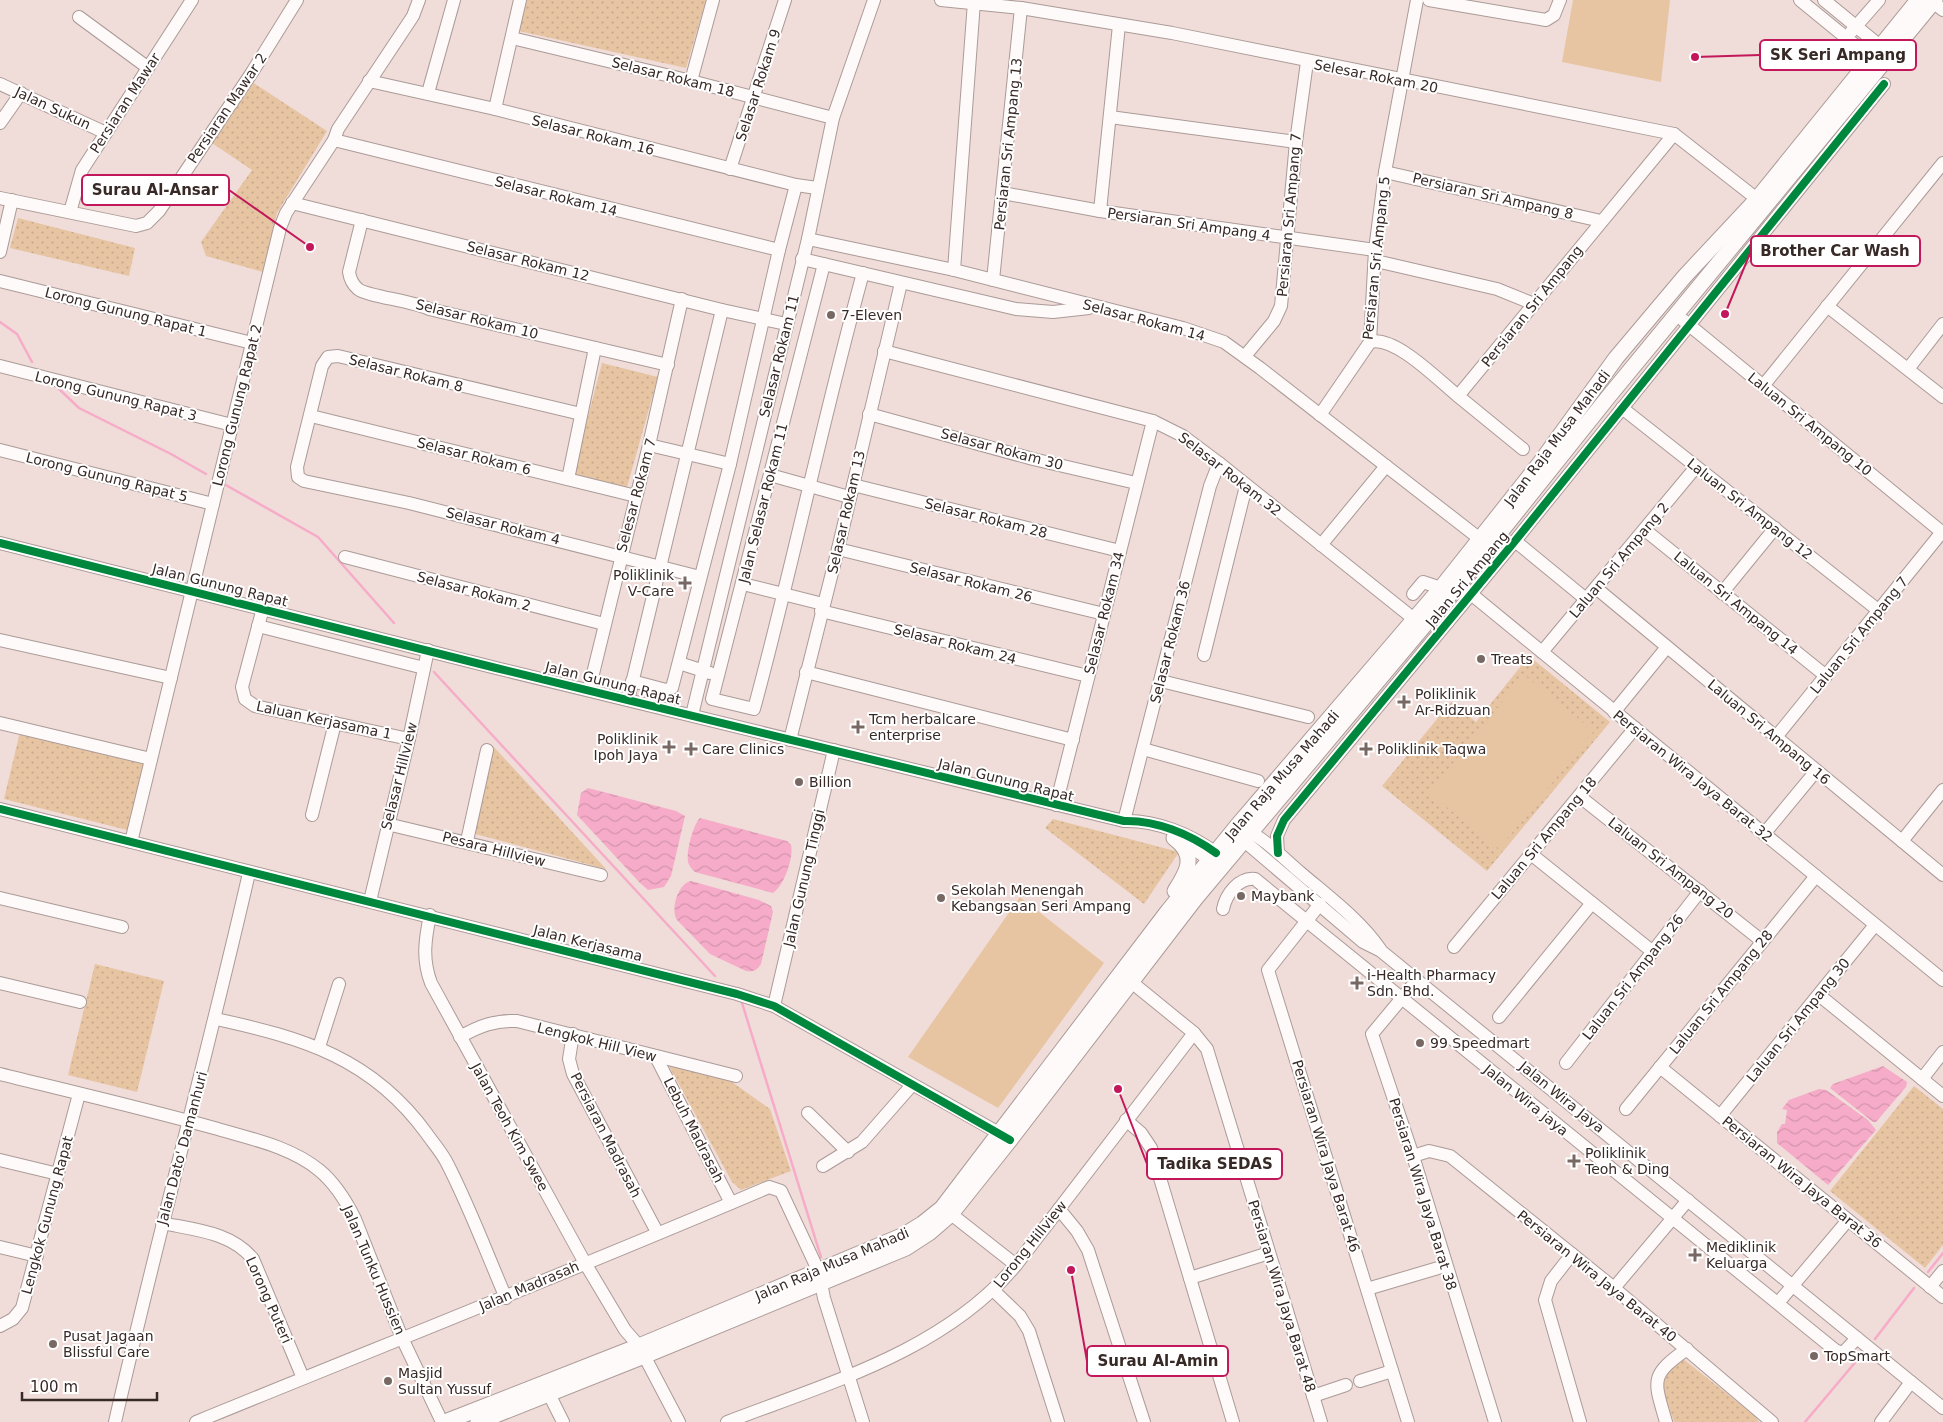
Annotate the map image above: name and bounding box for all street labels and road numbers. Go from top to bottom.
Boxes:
street label: Selasar Rokam 9 [732,27,784,143]
street label: Persiaran Mawar [87,50,163,156]
street label: Persiaran Mawar 2 [184,50,270,166]
street label: Selasar Rokam 18 [610,54,736,100]
street label: Selesar Rokam 20 [1313,56,1439,96]
street label: Persiaran Sri Ampang 13 [991,57,1025,231]
street label: Jalan Sukun [12,83,93,133]
street label: Selasar Rokam 16 [530,112,656,158]
street label: Persiaran Sri Ampang 7 [1274,132,1304,298]
street label: Persiaran Sri Ampang 8 [1411,170,1575,222]
street label: Selasar Rokam 14 [493,173,619,219]
street label: Persiaran Sri Ampang 5 [1359,175,1393,341]
street label: Persiaran Sri Ampang 4 [1106,205,1272,243]
street label: Selasar Rokam 12 [465,238,591,284]
street label: Persiaran Sri Ampang [1478,242,1586,370]
street label: Lorong Gunung Rapat 1 [43,284,209,340]
street label: Selasar Rokam 11 [756,293,802,419]
street label: Selasar Rokam 10 [414,296,540,342]
street label: Selasar Rokam 14 [1081,296,1207,344]
street label: Lorong Gunung Rapat 2 [209,322,265,488]
street label: Selasar Rokam 8 [347,351,465,395]
street label: Jalan Raja Musa Mahadi [1500,367,1613,510]
street label: Lorong Gunung Rapat 3 [33,368,199,424]
street label: Laluan Sri Ampang 10 [1745,369,1875,479]
street label: Jalan Selasar Rokam 11 [735,421,791,586]
street label: Selasar Rokam 30 [939,425,1065,473]
street label: Selasar Rokam 32 [1175,429,1285,519]
street label: Selasar Rokam 6 [415,434,533,478]
street label: Selesar Rokam 7 [613,436,659,554]
street label: Lorong Gunung Rapat 5 [24,449,190,505]
street label: Selasar Rokam 13 [824,449,868,575]
street label: Laluan Sri Ampang 12 [1684,455,1816,563]
street label: Selasar Rokam 28 [923,495,1049,541]
street label: Laluan Sri Ampang 2 [1566,499,1672,621]
street label: Selasar Rokam 4 [444,504,562,548]
street label: Jalan Sri Ampang [1422,528,1512,631]
street label: Laluan Sri Ampang 14 [1671,548,1801,658]
street label: Selasar Rokam 34 [1081,550,1127,676]
street label: Selasar Rokam 26 [908,559,1034,605]
street label: Jalan Gunung Rapat [150,560,290,610]
street label: Selasar Rokam 2 [415,568,533,614]
street label: Laluan Sri Ampang 7 [1807,573,1911,697]
street label: Selasar Rokam 36 [1147,579,1193,705]
street label: Selasar Rokam 24 [892,621,1018,667]
street label: Jalan Gunung Rapat [543,658,683,708]
street label: Laluan Sri Ampang 16 [1705,676,1833,788]
street label: Laluan Kerjasama 1 [255,698,393,742]
street label: Jalan Raja Musa Mahadi [1221,707,1342,843]
street label: Persiaran Wira Jaya Barat 32 [1610,707,1776,845]
street label: Selasar Hillview [378,720,420,832]
street label: Jalan Gunung Rapat [936,755,1076,805]
street label: Laluan Sri Ampang 18 [1488,774,1600,902]
street label: Jalan Gunung Tinggi [780,808,828,949]
street label: Laluan Sri Ampang 20 [1605,814,1737,922]
street label: Pesara Hillview [441,828,547,870]
street label: Laluan Sri Ampang 26 [1579,911,1687,1043]
street label: Jalan Kerjasama [531,921,644,964]
street label: Laluan Sri Ampang 28 [1666,927,1776,1057]
street label: Laluan Sri Ampang 30 [1743,955,1853,1085]
street label: Lengkok Hill View [536,1019,658,1065]
street label: Jalan Wira Jaya [1516,1057,1608,1136]
street label: Persiaran Wira Jaya Barat 46 [1289,1058,1363,1254]
street label: Jalan Teoh Kim Swee [468,1059,552,1194]
street label: Jalan Wira jaya [1480,1060,1571,1139]
street label: Jalan Dato' Damanhuri [154,1070,210,1227]
street label: Persiaran Madrasah [567,1070,645,1200]
street label: Lebuh Madrasah [661,1075,727,1185]
street label: Persiaran Wira Jaya Barat 38 [1386,1096,1460,1292]
street label: Persiaran Wira Jaya Barat 36 [1719,1113,1885,1251]
street label: Lengkok Gunung Rapat [18,1134,76,1296]
street label: Lorong Hillview [990,1197,1070,1291]
street label: Persiaran Wira Jaya Barat 48 [1245,1198,1319,1394]
street label: Jalan Tunku Hussien [339,1202,409,1337]
street label: Persiaran Wira Jaya Barat 40 [1514,1207,1680,1345]
street label: Jalan Raja Musa Mahadi [752,1224,911,1304]
street label: Lorong Puteri [243,1254,295,1346]
street label: Jalan Madrasah [476,1258,581,1315]

